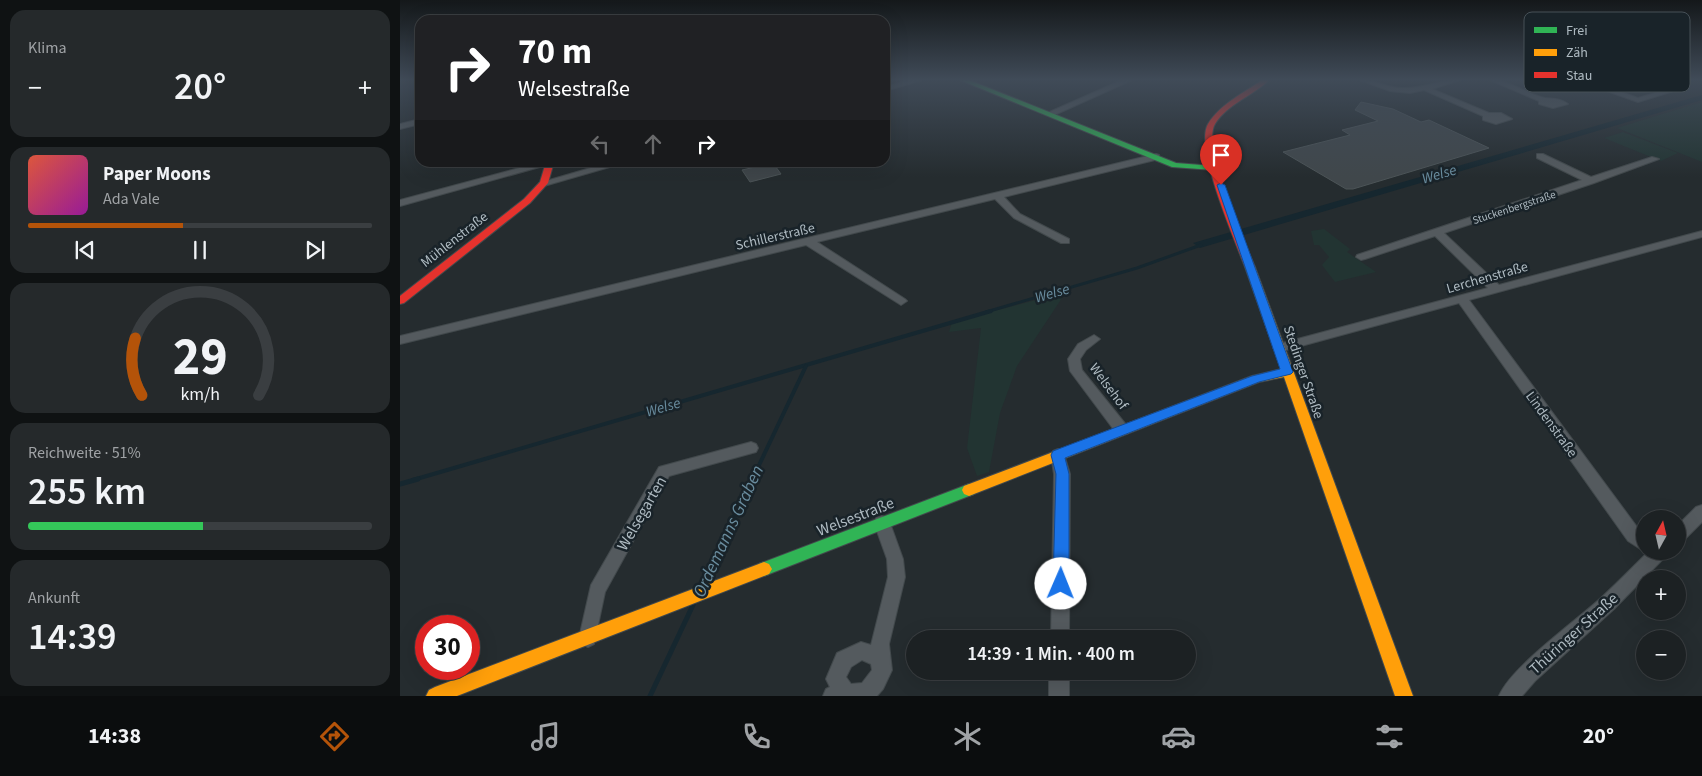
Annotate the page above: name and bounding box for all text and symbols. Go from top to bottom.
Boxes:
legend [1524,12,1690,92]
text: Frei [1566,21,1588,41]
text: 70 m [518,27,592,77]
icon: right [435,35,500,100]
text: Klima [28,37,67,59]
text: Zäh [1566,43,1588,63]
text: 20° [174,60,226,114]
text: Stau [1566,66,1592,86]
text: − [28,68,42,108]
text: + [358,68,372,108]
text: Welsestraße [518,73,630,105]
icon: left [586,130,614,158]
icon: ahead [639,130,667,158]
icon: right [692,130,720,158]
pin [1200,134,1242,185]
icon: arrive [1207,141,1235,169]
water label: Welse [1419,160,1459,189]
text: Paper Moons [103,161,211,188]
street label: Stuckenbergstraße [1471,187,1558,228]
text: Ada Vale [103,188,160,210]
street label: Mühlenstraße [417,207,493,272]
street label: Schillerstraße [734,218,817,256]
icon: previous [71,236,99,264]
icon: pause [186,236,214,264]
icon: next [301,236,329,264]
street label: Lerchenstraße [1444,257,1530,299]
water label: Welse [1032,279,1072,308]
text: 29 [173,321,227,395]
street label: Stedinger Straße [1278,323,1328,422]
street label: Welsehof [1084,359,1133,415]
text: km/h [180,382,220,407]
street label: Lindenstraße [1520,387,1582,462]
water label: Welse [643,393,683,422]
text: Reichweite · 51% [28,442,141,464]
water label: Ordemanns Graben [687,461,770,601]
text: 255 km [28,465,146,519]
street label: Welsegarten [612,472,672,555]
street label: Welsestraße [813,492,897,542]
north arrow [1636,510,1686,560]
map controls [1636,510,1686,680]
position arrow [1034,557,1086,609]
button: + [1636,570,1686,620]
text: Ankunft [28,587,80,609]
street label: Thüringer Straße [1524,588,1623,680]
text: 14:39 [28,610,116,664]
speed limit sign: 30 [415,615,480,680]
button: − [1636,630,1686,680]
text: 14:39 · 1 Min. · 400 m [967,641,1135,668]
icon: directions [317,719,352,754]
icon: music [528,719,563,754]
icon: phone [739,719,774,754]
icon: climate [950,719,985,754]
icon: car [1161,719,1196,754]
icon: filters [1372,719,1407,754]
text: 14:38 [88,720,141,752]
text: 20° [1583,720,1614,752]

